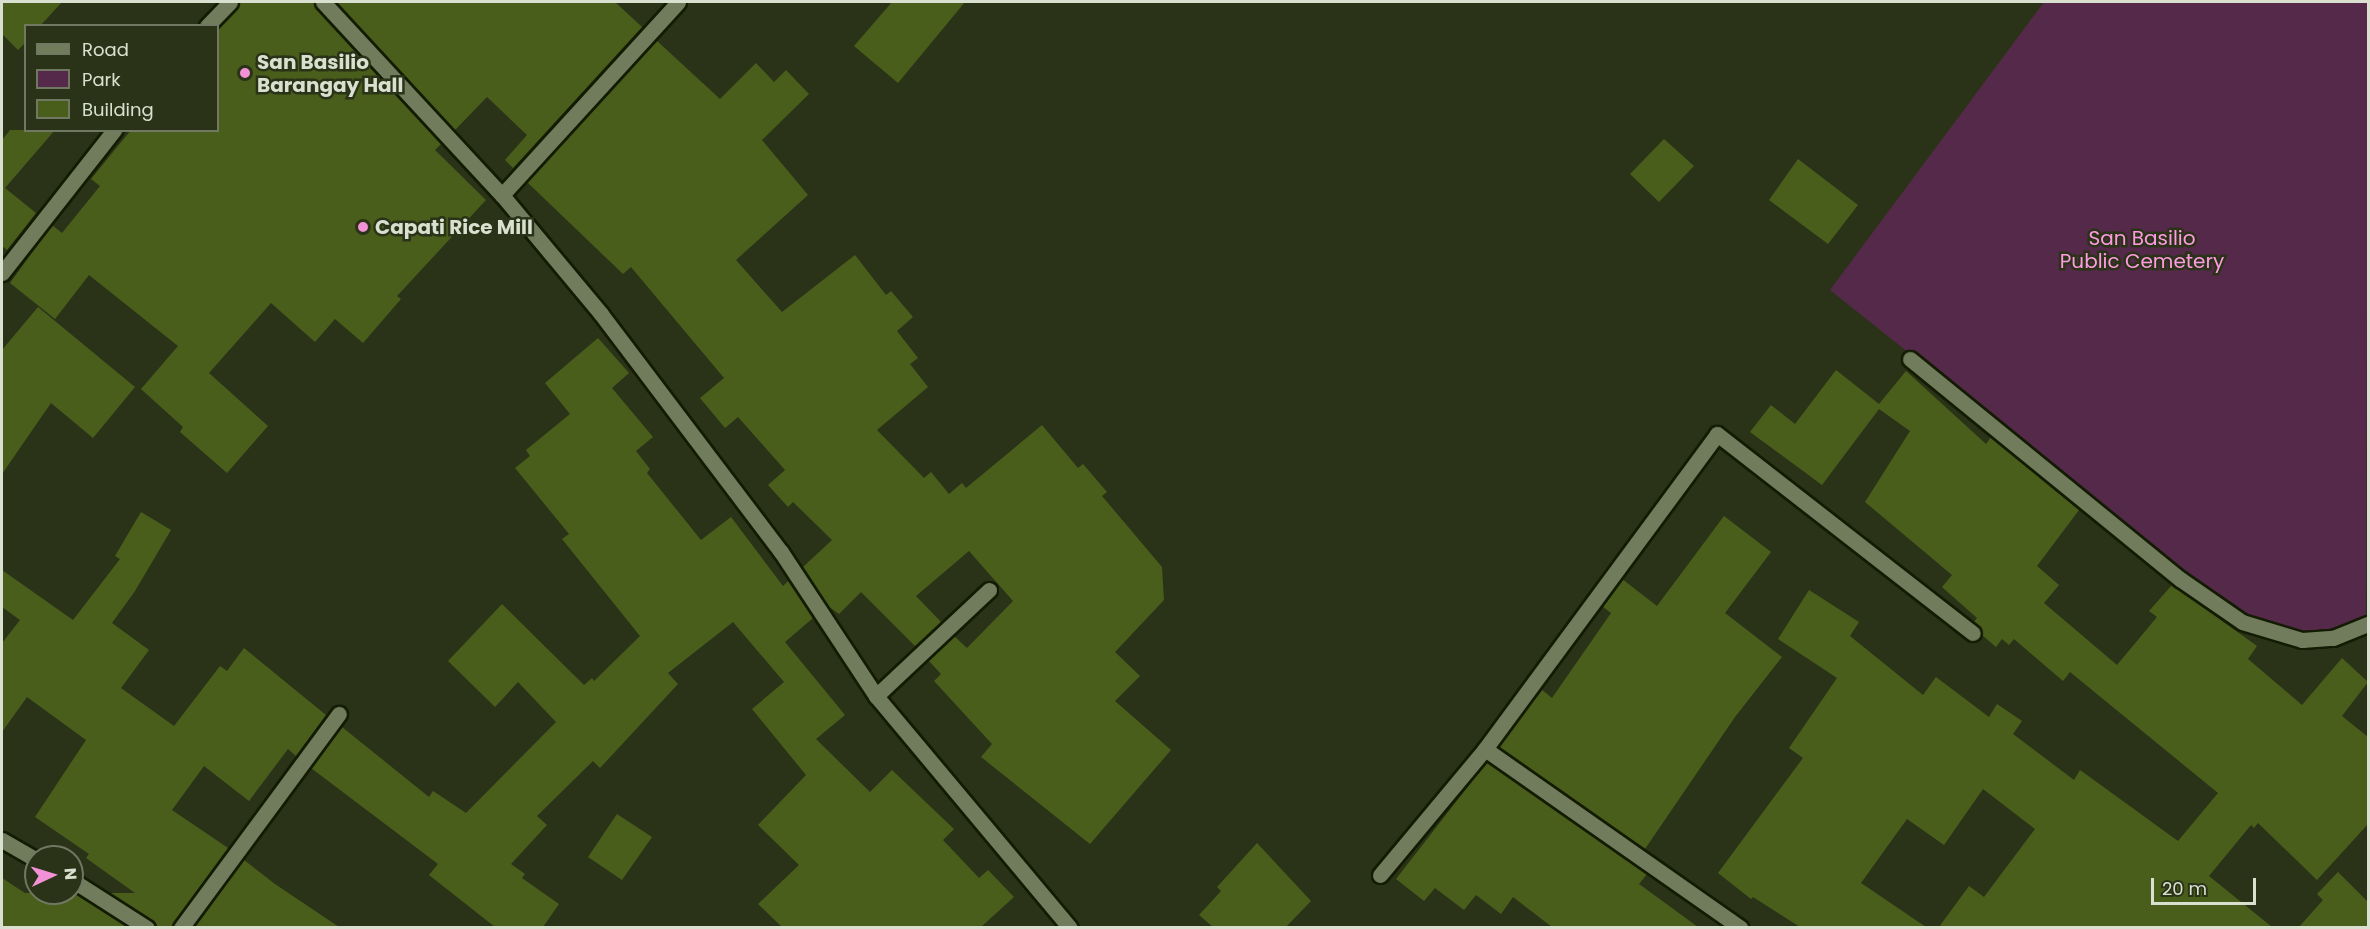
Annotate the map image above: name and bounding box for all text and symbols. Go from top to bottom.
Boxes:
legend [24,24,219,132]
text: Road [82,37,129,62]
place label: San Basilio Barangay Hall [257,50,403,97]
marker: San Basilio Barangay Hall [238,66,252,80]
text: Park [82,67,121,92]
text: Building [82,97,154,122]
place label: Capati Rice Mill [375,215,533,239]
marker: Capati Rice Mill [356,220,370,234]
park label: San Basilio Public Cemetery [2060,226,2224,273]
north arrow [24,845,84,905]
scale bar [2154,866,2259,904]
text: N [59,867,82,881]
text: 20 m [2162,876,2207,901]

